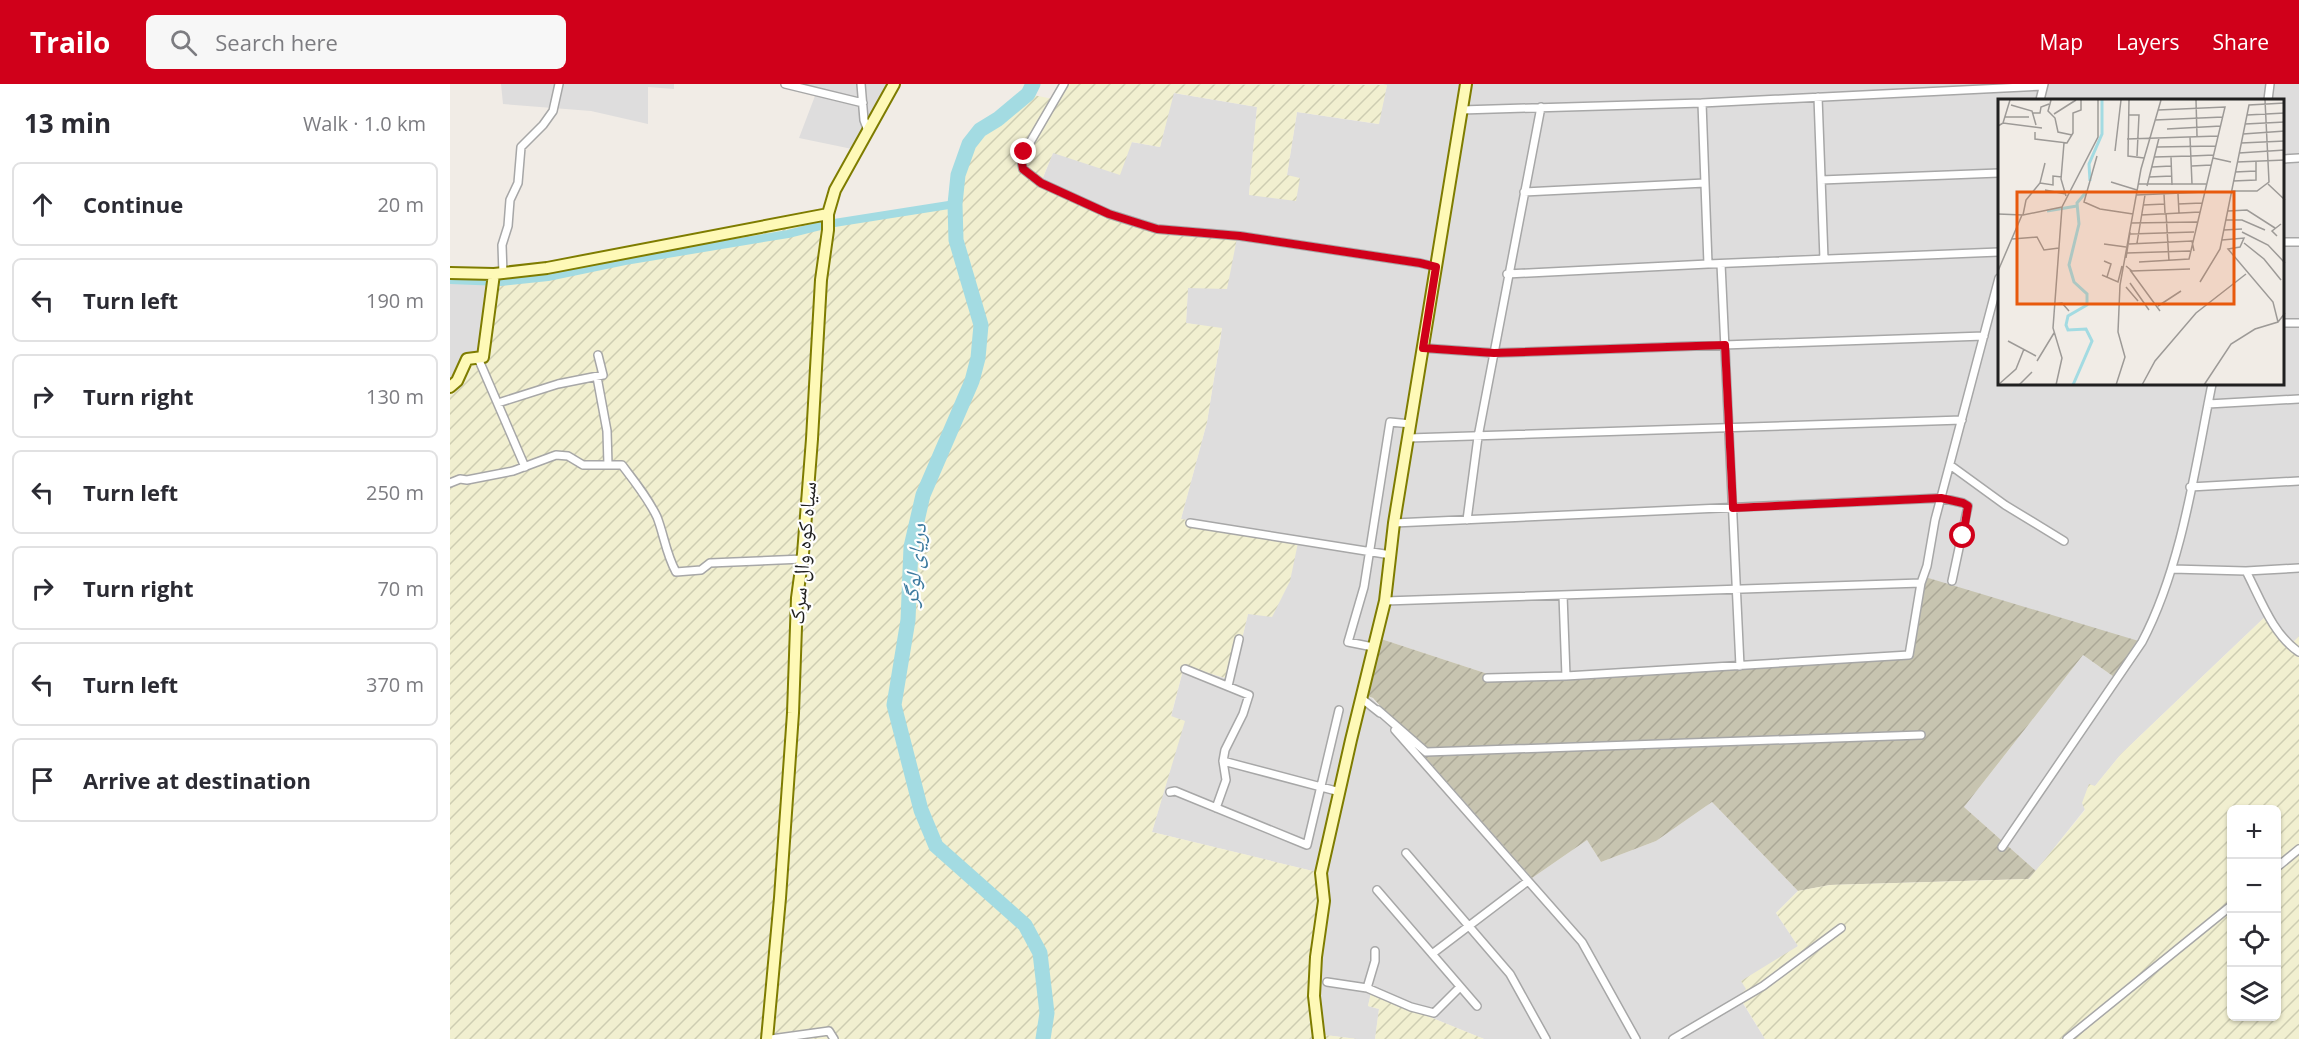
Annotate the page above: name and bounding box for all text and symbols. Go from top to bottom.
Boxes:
search box [146,15,566,69]
text: Trailo [30,23,110,61]
icon: search [167,26,200,59]
text: Search here [215,27,338,57]
text: Map [2040,28,2083,56]
text: Layers [2116,28,2180,56]
text: Share [2213,28,2269,56]
inset map [1998,99,2284,386]
text: 13 min [24,105,111,141]
text: Walk · 1.0 km [303,110,426,137]
route end [1010,138,1036,164]
icon: ahead [26,188,59,221]
text: Continue [83,189,183,219]
text: 20 m [377,191,424,218]
icon: left [26,284,59,317]
text: Turn left [83,285,178,315]
text: 190 m [366,287,424,314]
icon: right [26,380,59,413]
text: Turn right [83,381,194,411]
text: 130 m [366,383,424,410]
icon: left [26,476,59,509]
text: Turn left [83,477,178,507]
text: 250 m [366,479,424,506]
street label: سیاه کوه وال سړک [782,480,822,626]
water label: دریای لوگر [894,521,932,610]
route start [1949,522,1975,548]
icon: right [26,572,59,605]
text: Turn right [83,573,194,603]
text: 70 m [377,575,424,602]
icon: left [26,668,59,701]
text: Turn left [83,669,178,699]
text: 370 m [366,671,424,698]
icon: arrive [26,764,59,797]
text: Arrive at destination [83,765,311,795]
map controls [2227,805,2281,1021]
button: + [2227,805,2281,859]
button: − [2227,859,2281,913]
button: locate [2227,913,2281,967]
button: layers [2227,967,2281,1021]

